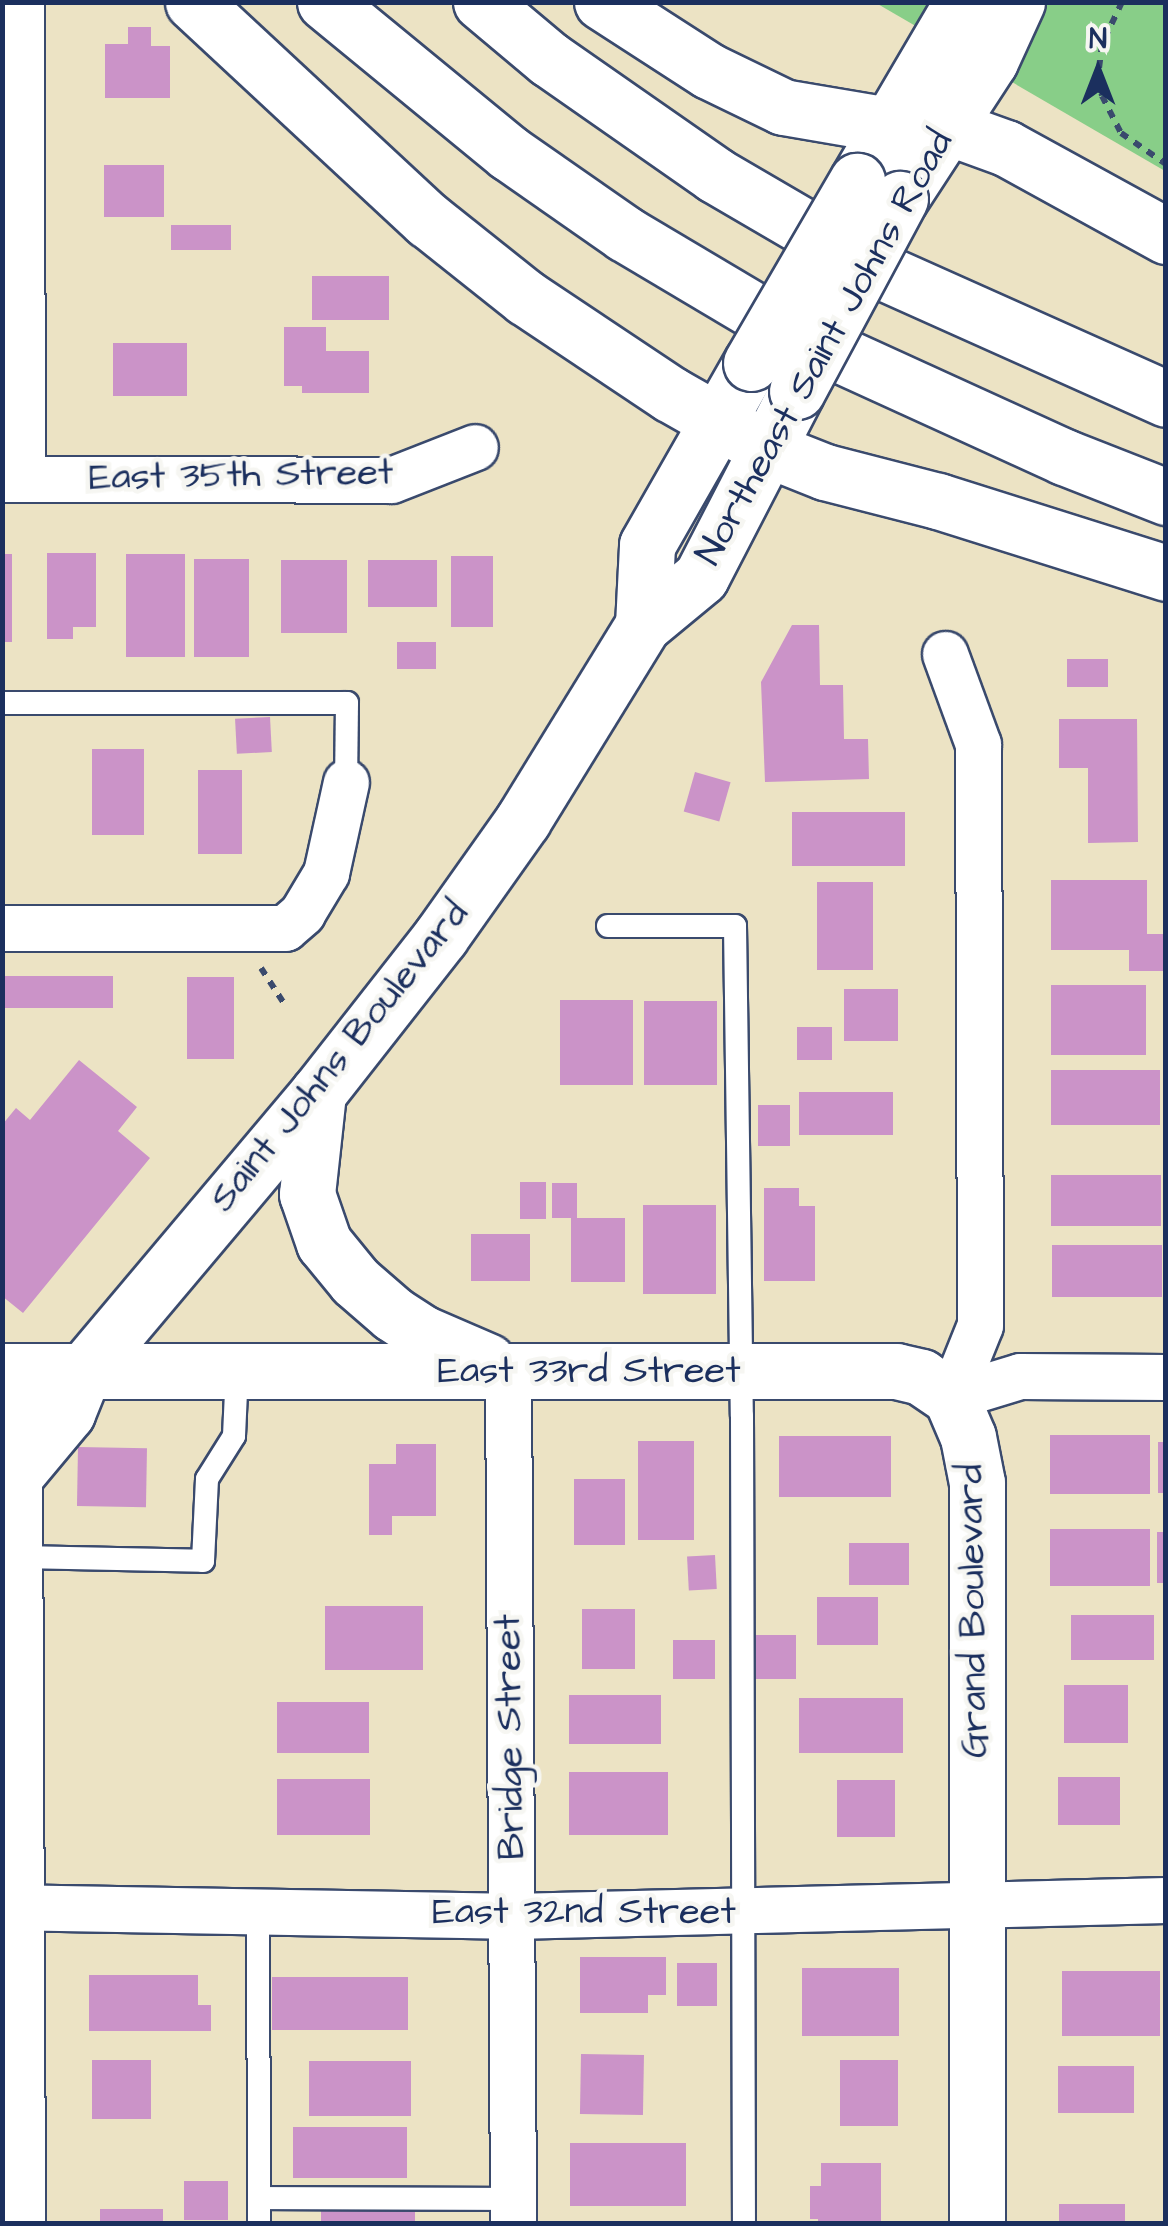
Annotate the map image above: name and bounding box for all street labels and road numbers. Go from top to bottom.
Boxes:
street label: Northeast Saint Johns Road [686,123,964,573]
street label: East 35th Street [88,451,394,501]
street label: Saint Johns Boulevard [201,893,479,1221]
street label: East 33rd Street [437,1349,741,1395]
street label: Grand Boulevard [949,1464,999,1758]
street label: Bridge Street [486,1614,536,1860]
street label: East 32nd Street [432,1890,736,1936]

